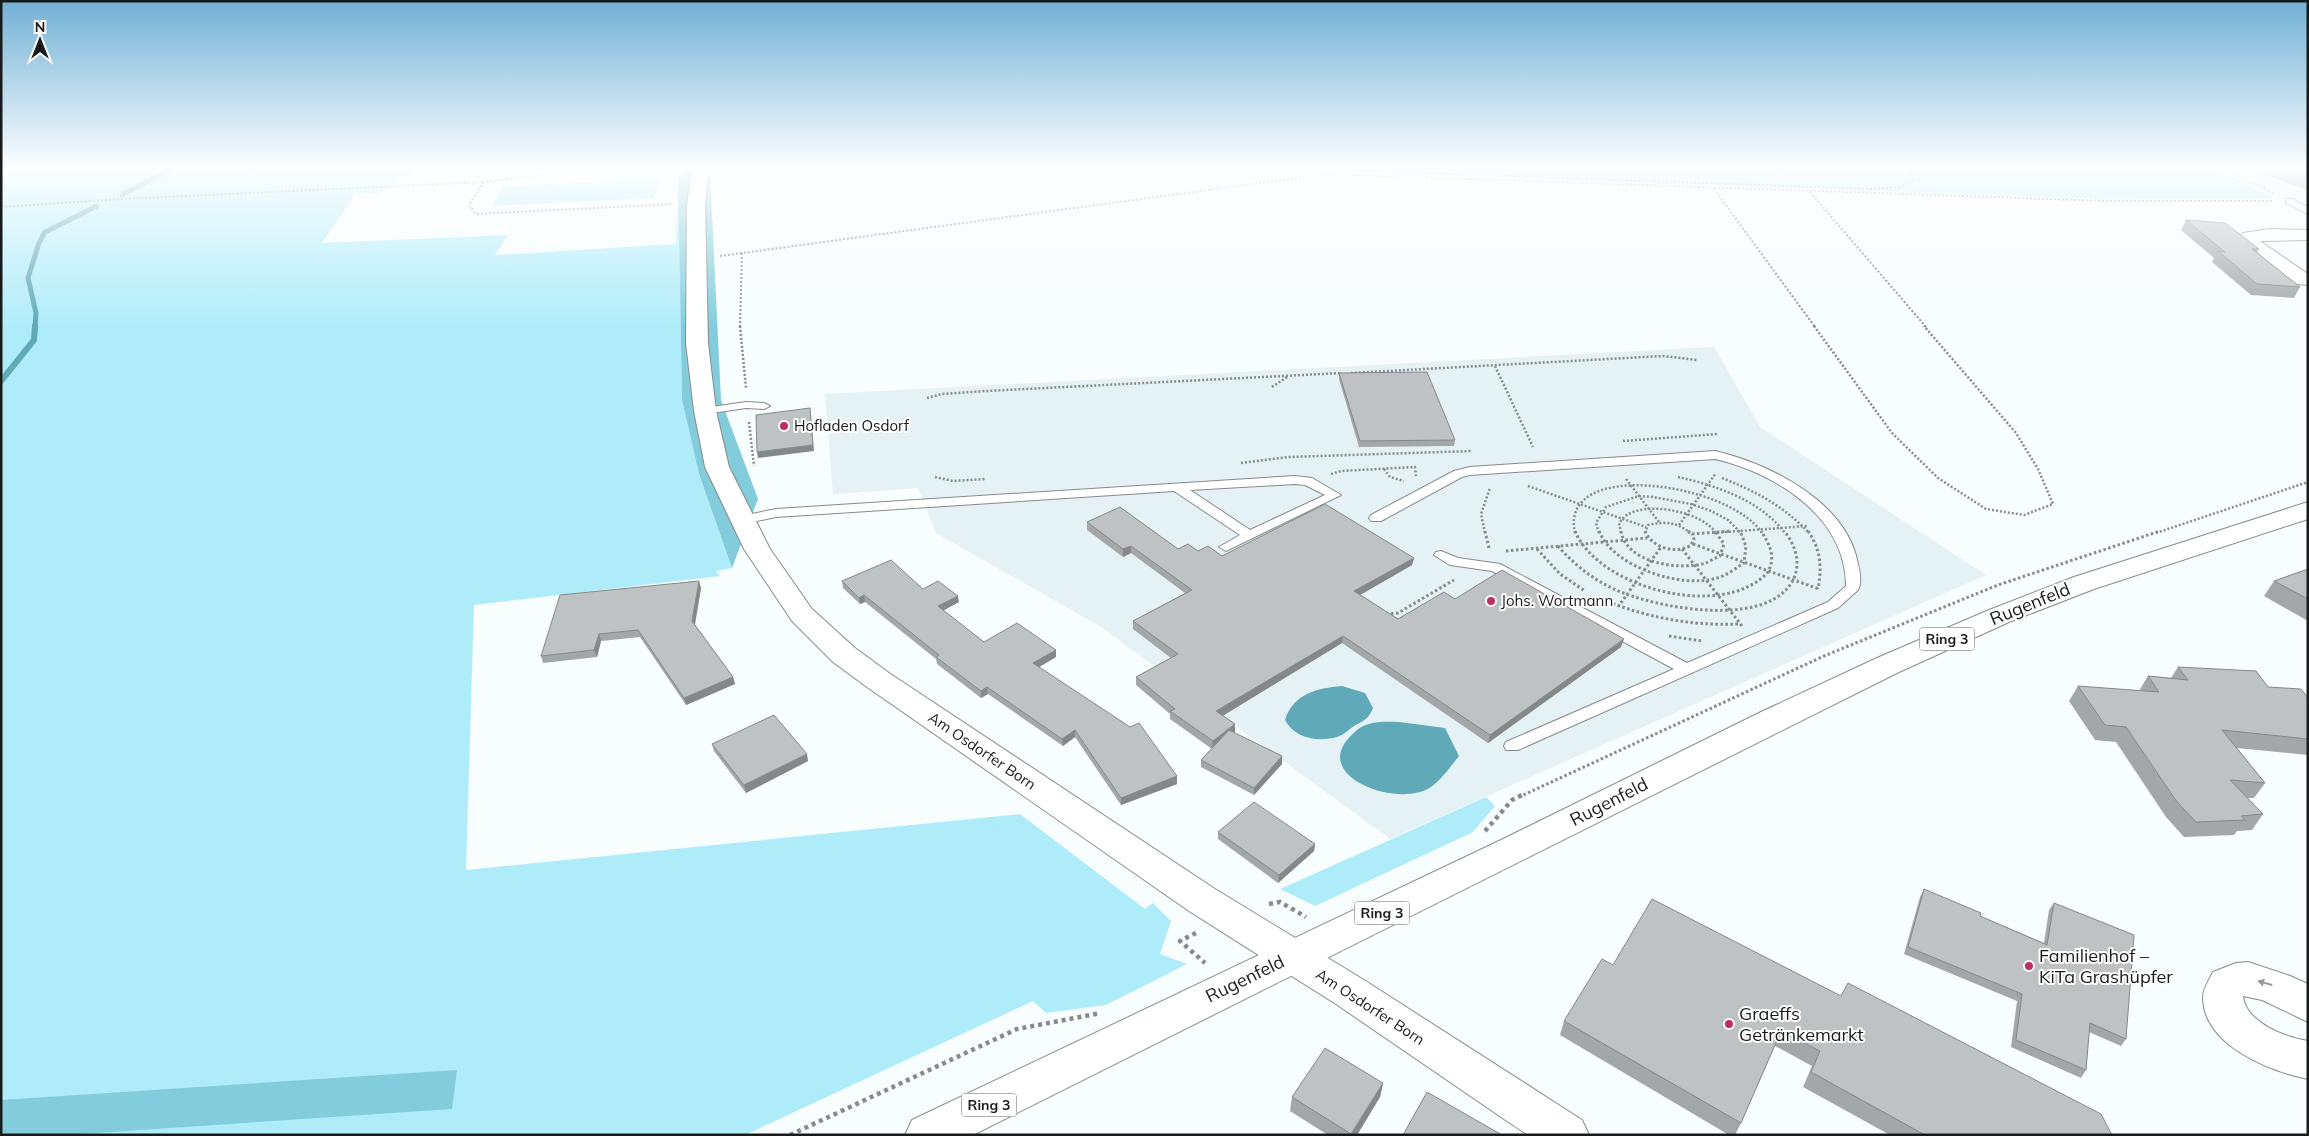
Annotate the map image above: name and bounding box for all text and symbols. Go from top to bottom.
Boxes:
north arrow [15,15,65,65]
text: N [35,18,45,36]
place label: Hofladen Osdorf [794,416,910,435]
marker: Hofladen Osdorf [778,420,790,432]
street label: Rugenfeld [1986,577,2073,630]
place label: Johs. Wortmann [1501,591,1613,610]
marker: Johs. Wortmann [1485,595,1497,607]
road number: Ring 3 [1920,628,1974,650]
street label: Am Osdorfer Born [925,708,1040,794]
street label: Rugenfeld [1566,772,1652,831]
road number: Ring 3 [1354,901,1410,924]
place label: Familienhof – KiTa Grashüpfer [2039,944,2173,988]
street label: Rugenfeld [1202,950,1288,1007]
marker: Familienhof – KiTa Grashüpfer [2023,960,2035,972]
street label: Am Osdorfer Born [1312,964,1428,1049]
one-way arrow [2257,978,2272,986]
place label: Graeffs Getränkemarkt [1739,1002,1863,1046]
marker: Graeffs Getränkemarkt [1723,1018,1735,1030]
road number: Ring 3 [962,1094,1016,1116]

